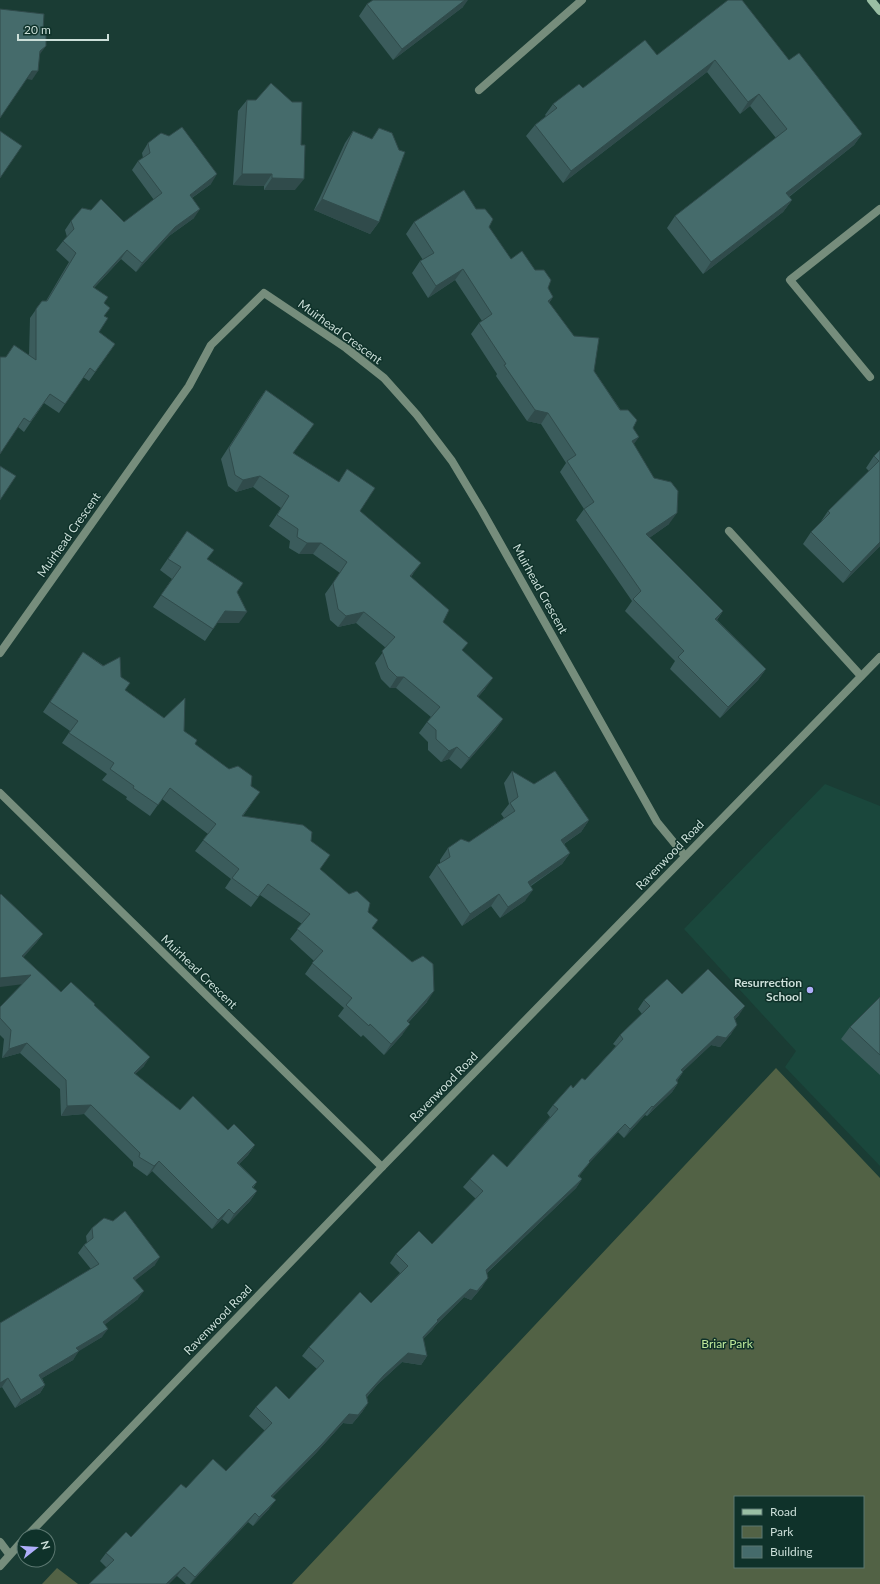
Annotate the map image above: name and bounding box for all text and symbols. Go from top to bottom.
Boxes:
scale bar [18,16,108,42]
text: 20 m [24,22,51,37]
street label: Muirhead Crescent [295,296,386,368]
street label: Muirhead Crescent [34,489,104,580]
street label: Muirhead Crescent [510,541,572,637]
street label: Ravenwood Road [632,816,707,893]
street label: Muirhead Crescent [158,931,241,1012]
place label: Resurrection School [734,975,802,1004]
marker: Resurrection School [805,985,815,995]
street label: Ravenwood Road [406,1048,481,1125]
street label: Ravenwood Road [180,1281,255,1358]
park label: Briar Park [701,1336,754,1351]
legend [734,1496,864,1568]
text: Road [770,1504,797,1519]
text: Park [770,1524,794,1539]
north arrow [16,1528,56,1568]
text: N [39,1539,53,1551]
text: Building [770,1544,813,1559]

